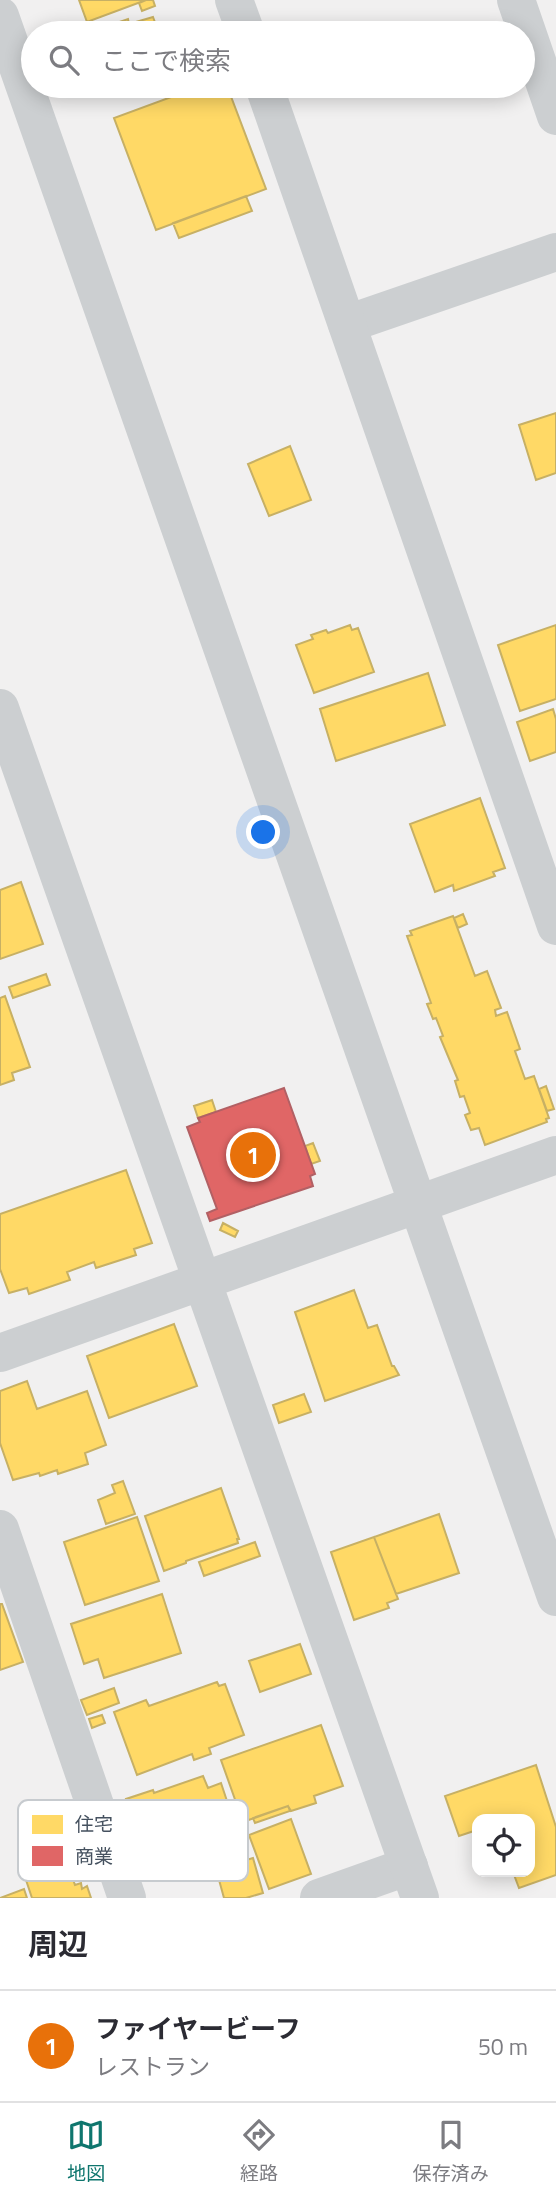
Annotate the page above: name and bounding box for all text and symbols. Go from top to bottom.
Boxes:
search box [21,21,535,98]
icon: search [45,41,83,79]
text: ここで検索 [101,41,231,80]
your location [246,815,280,849]
pin: 1 [230,1129,276,1181]
legend [18,1800,248,1881]
text: 住宅 [75,1809,113,1838]
map controls [472,1814,535,1877]
button: locate [472,1814,535,1877]
text: 商業 [75,1841,113,1870]
text: 周辺 [28,1921,88,1967]
text: ファイヤービーフ [95,2009,301,2048]
text: 1 [45,2029,57,2064]
text: 50 m [478,2029,528,2064]
text: レストラン [95,2049,210,2084]
tab: 地図 [67,2116,105,2187]
tab: 経路 [240,2116,278,2187]
tab: 保存済み [413,2116,489,2187]

